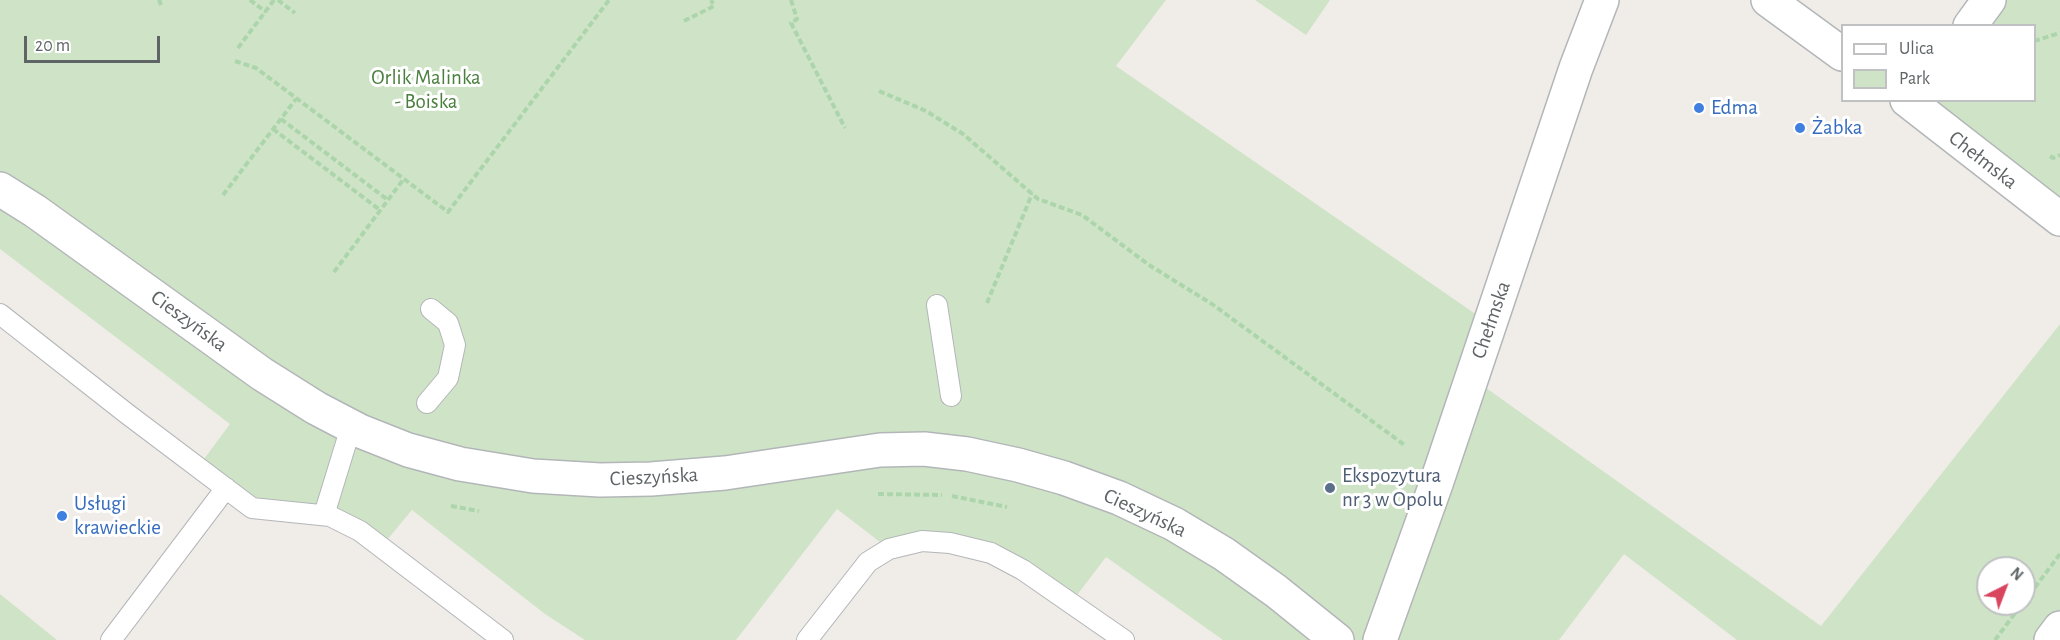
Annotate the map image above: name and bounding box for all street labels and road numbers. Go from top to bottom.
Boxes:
street label: Chełmska [1944,125,2022,195]
street label: Chełmska [1466,278,1516,362]
street label: Cieszyńska [146,285,232,357]
street label: Cieszyńska [609,462,699,492]
street label: Cieszyńska [1100,483,1190,543]

